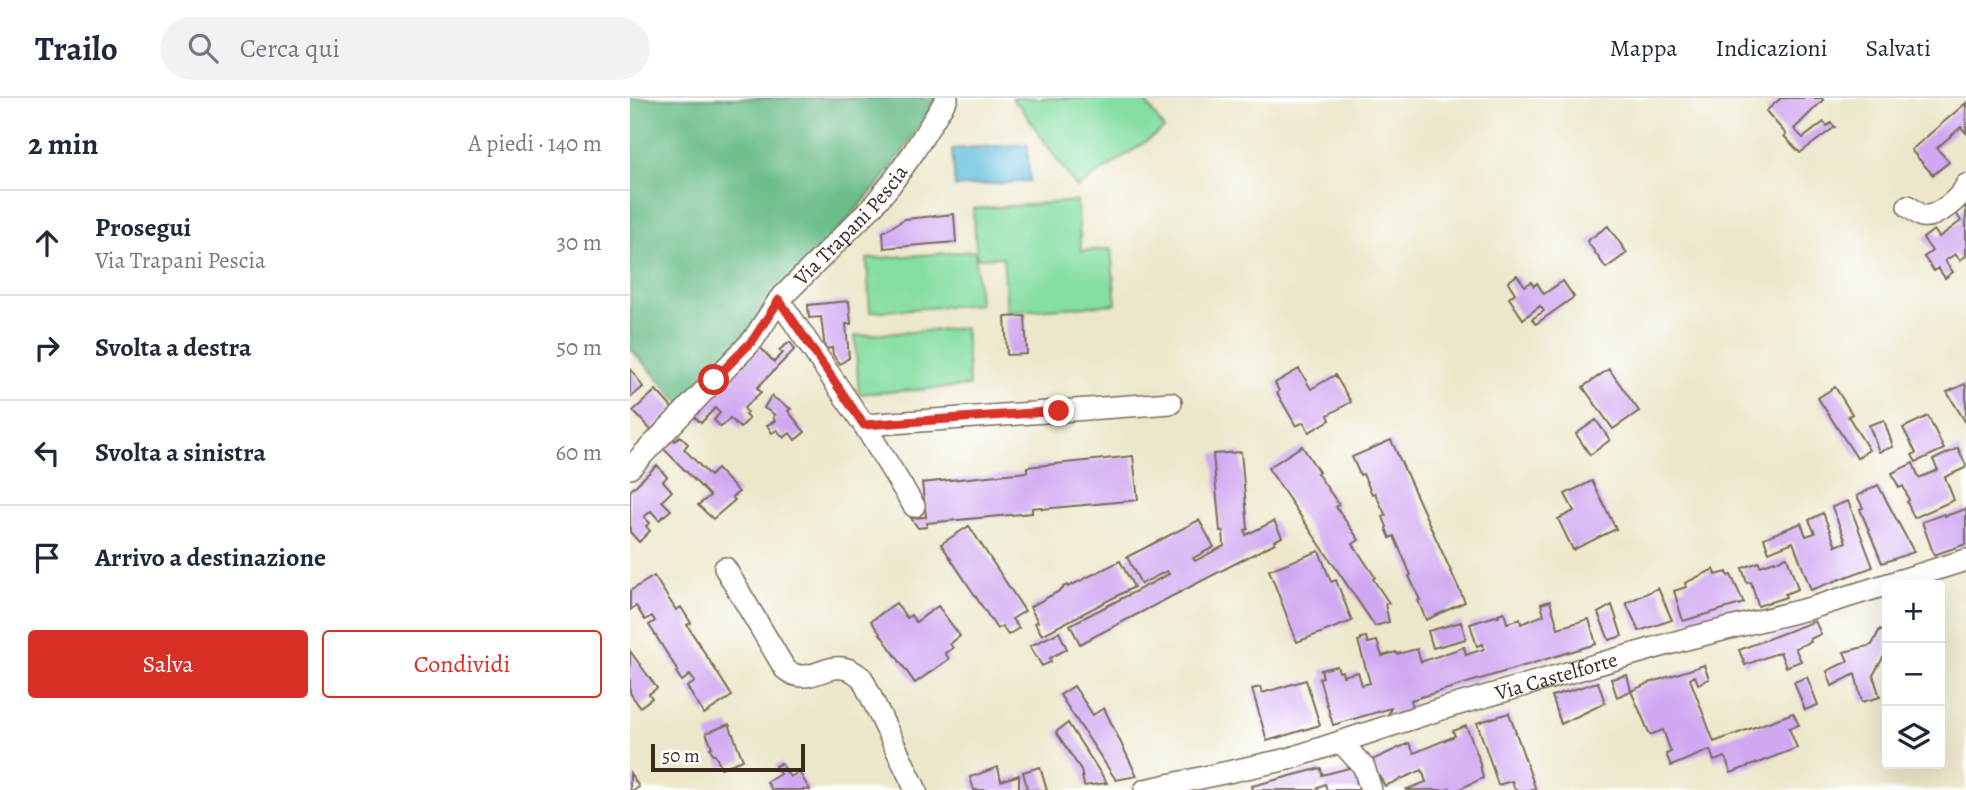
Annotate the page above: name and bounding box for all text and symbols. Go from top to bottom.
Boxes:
search box [160,17,650,80]
text: Trailo [35,26,118,71]
icon: search [184,29,222,67]
text: Cerca qui [240,31,340,66]
text: Mappa [1610,32,1678,64]
text: Indicazioni [1716,32,1828,64]
text: Salvati [1866,32,1931,64]
text: 2 min [28,124,98,164]
text: A piedi · 140 m [468,128,602,159]
street label: Via Trapani Pescia [787,159,914,292]
text: Prosegui [95,210,191,245]
icon: ahead [28,224,66,262]
text: 30 m [556,227,602,258]
text: Via Trapani Pescia [95,245,266,276]
icon: right [28,329,66,367]
text: Svolta a destra [95,330,252,365]
text: 50 m [556,332,602,363]
route start [698,364,729,395]
route end [1043,395,1074,426]
icon: left [28,434,66,472]
text: Svolta a sinistra [95,435,266,470]
text: 60 m [555,437,602,468]
icon: arrive [28,539,66,577]
text: Arrivo a destinazione [95,540,326,575]
map controls [1882,580,1945,769]
button: + [1882,580,1945,643]
button: Salva [28,630,308,698]
button: Condividi [322,630,602,698]
button: − [1882,643,1945,706]
street label: Via Castelforte [1491,645,1621,707]
button: layers [1882,706,1945,769]
scale bar [651,741,805,773]
text: 50 m [662,743,700,769]

